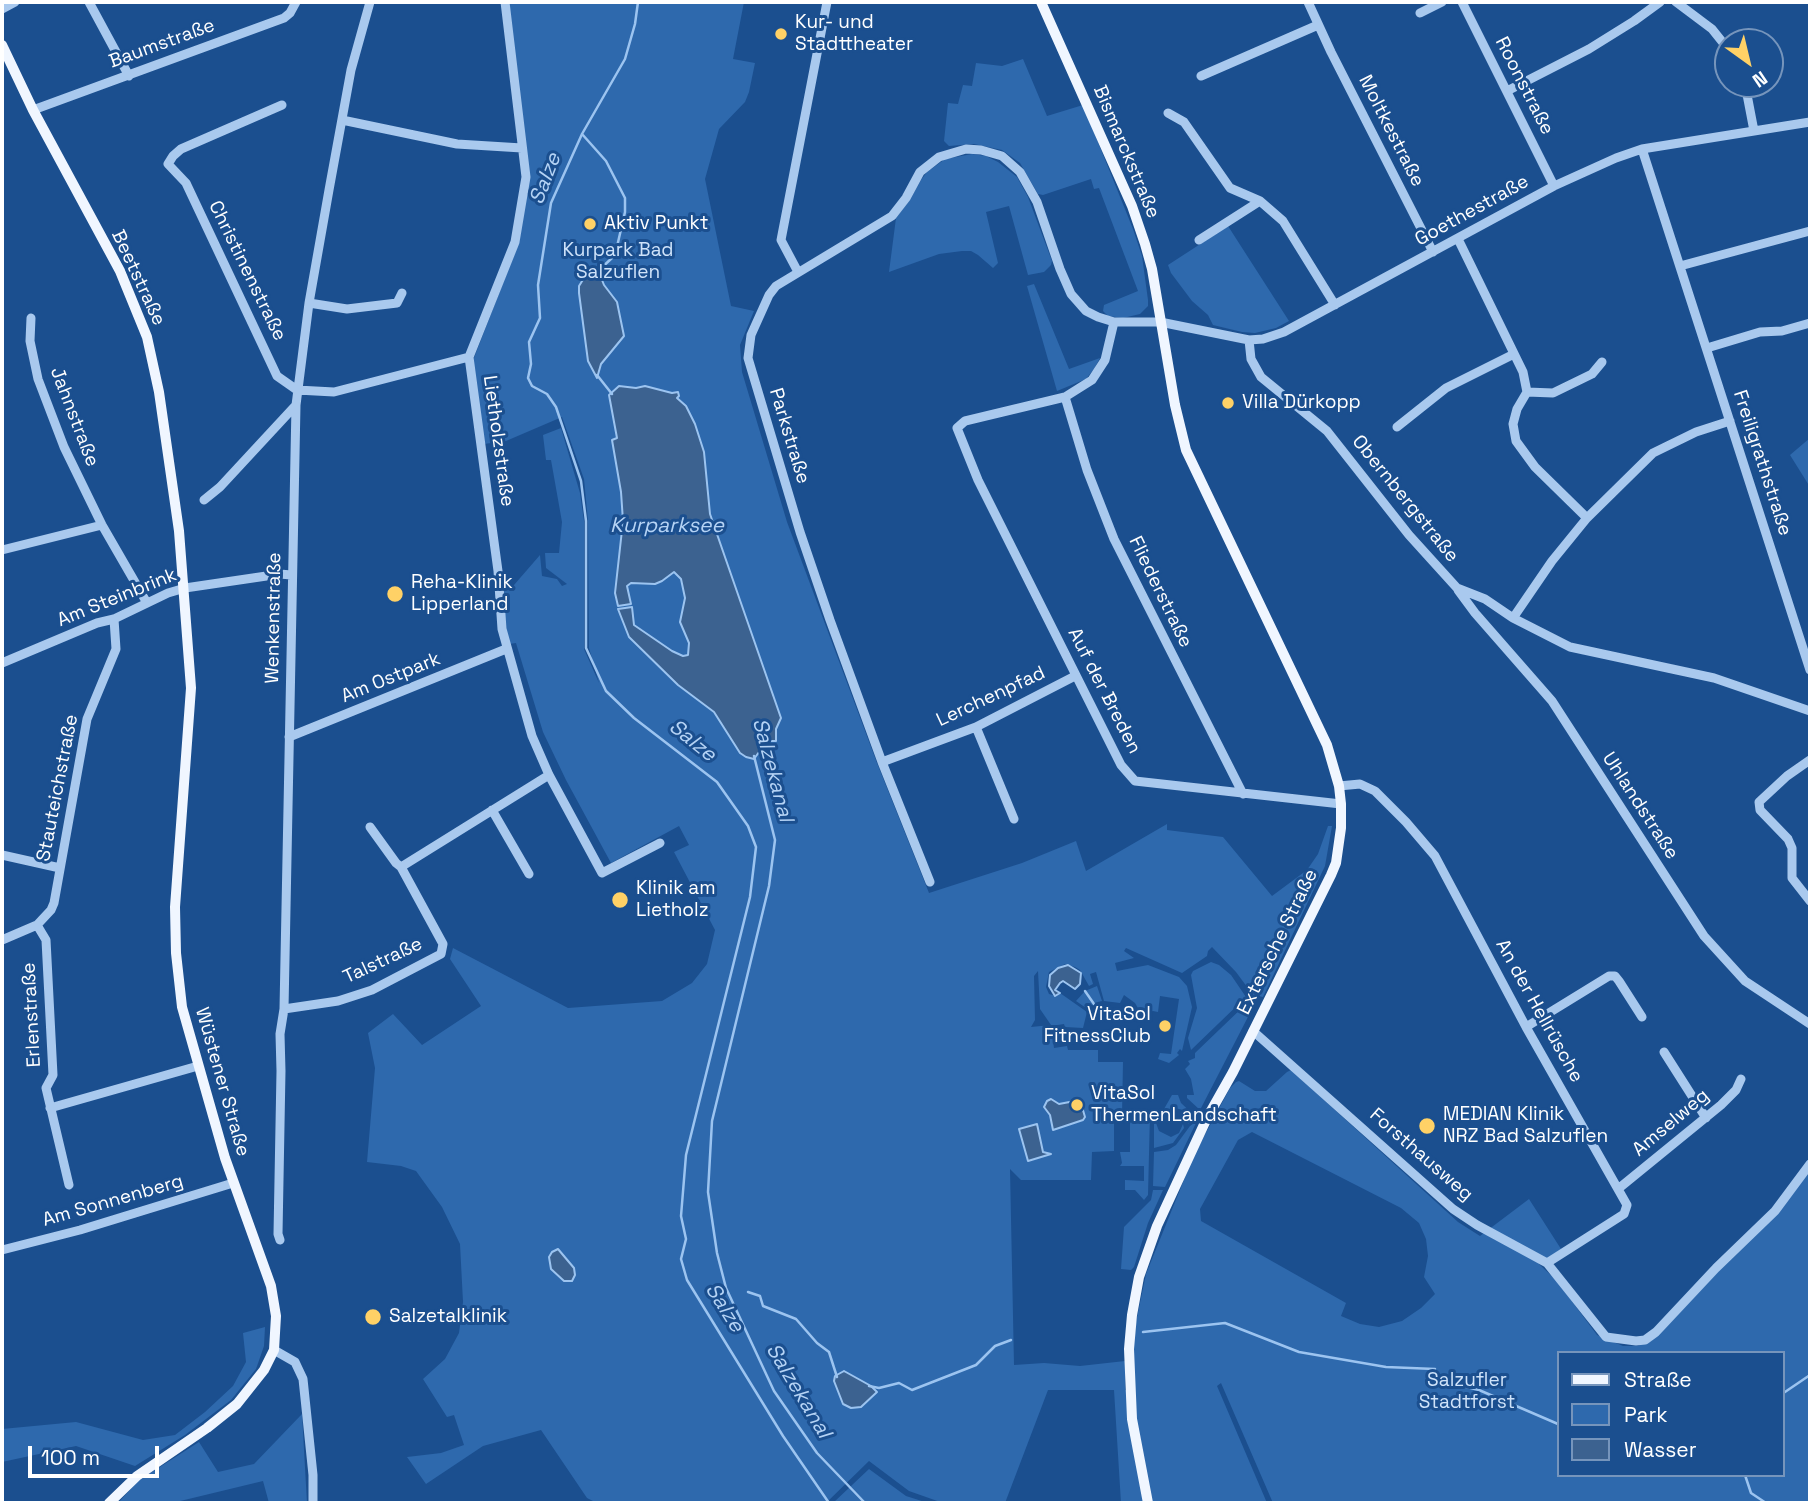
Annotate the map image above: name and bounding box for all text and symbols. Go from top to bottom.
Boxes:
place label: Kur- und Stadttheater [795,12,913,56]
street label: Baumstraße [106,14,218,74]
marker: Kur- und Stadttheater [773,26,789,42]
north arrow [1714,28,1784,98]
street label: Roonstraße [1490,33,1558,139]
text: N [1748,65,1772,93]
street label: Moltkestraße [1353,71,1429,191]
street label: Bismarckstraße [1088,82,1164,222]
water label: Salze [525,150,567,208]
street label: Goethestraße [1411,170,1533,252]
street label: Christinenstraße [203,197,291,345]
place label: Aktiv Punkt [604,213,708,235]
marker: Aktiv Punkt [582,216,598,232]
street label: Beetstraße [106,227,170,329]
park label: Kurpark Bad Salzuflen [562,240,674,284]
street label: Jahnstraße [45,364,103,470]
street label: Lietholzstraße [478,374,518,508]
street label: Parkstraße [764,385,814,487]
street label: Freiligrathstraße [1728,387,1796,539]
place label: Villa Dürkopp [1242,392,1361,414]
marker: Villa Dürkopp [1220,395,1236,411]
street label: Obernbergstraße [1347,431,1463,567]
water label: Kurparksee [610,513,724,539]
street label: Fliederstraße [1123,533,1197,651]
street label: Wenkenstraße [261,552,287,684]
street label: Am Steinbrink [54,564,180,632]
place label: Reha-Klinik Lipperland [411,572,513,616]
marker: Reha-Klinik Lipperland [385,584,405,604]
street label: Auf der Breden [1062,624,1146,758]
street label: Am Ostpark [338,648,444,708]
street label: Lerchenpfad [933,662,1049,732]
street label: Stauteichstraße [33,712,83,864]
water label: Salze [663,715,721,767]
water label: Salzekanal [746,715,798,825]
street label: Uhlandstraße [1597,748,1683,864]
street label: Extersche Straße [1233,866,1323,1018]
place label: Klinik am Lietholz [636,878,716,922]
marker: Klinik am Lietholz [610,890,630,910]
street label: Talstraße [340,933,426,989]
street label: An der Hellrüsche [1490,935,1588,1087]
street label: Erlenstraße [18,962,46,1068]
place label: VitaSol FitnessClub [1044,1004,1151,1048]
street label: Wüstener Straße [190,1005,254,1159]
marker: VitaSol FitnessClub [1157,1018,1173,1034]
place label: VitaSol ThermenLandschaft [1091,1083,1277,1127]
street label: Amselweg [1628,1084,1714,1162]
marker: VitaSol ThermenLandschaft [1069,1097,1085,1113]
street label: Forsthausweg [1365,1104,1477,1206]
place label: MEDIAN Klinik NRZ Bad Salzuflen [1443,1104,1608,1148]
marker: MEDIAN Klinik NRZ Bad Salzuflen [1417,1116,1437,1136]
street label: Am Sonnenberg [40,1170,186,1232]
water label: Salze [699,1279,749,1337]
place label: Salzetalklinik [389,1306,507,1328]
marker: Salzetalklinik [363,1307,383,1327]
water label: Salzekanal [760,1339,836,1443]
legend [1556,1351,1784,1477]
text: Straße [1624,1366,1692,1393]
park label: Salzufler Stadtforst [1419,1370,1515,1414]
text: Park [1624,1401,1668,1428]
scale bar [32,1432,163,1476]
text: Wasser [1624,1436,1697,1463]
text: 100 m [41,1444,100,1471]

